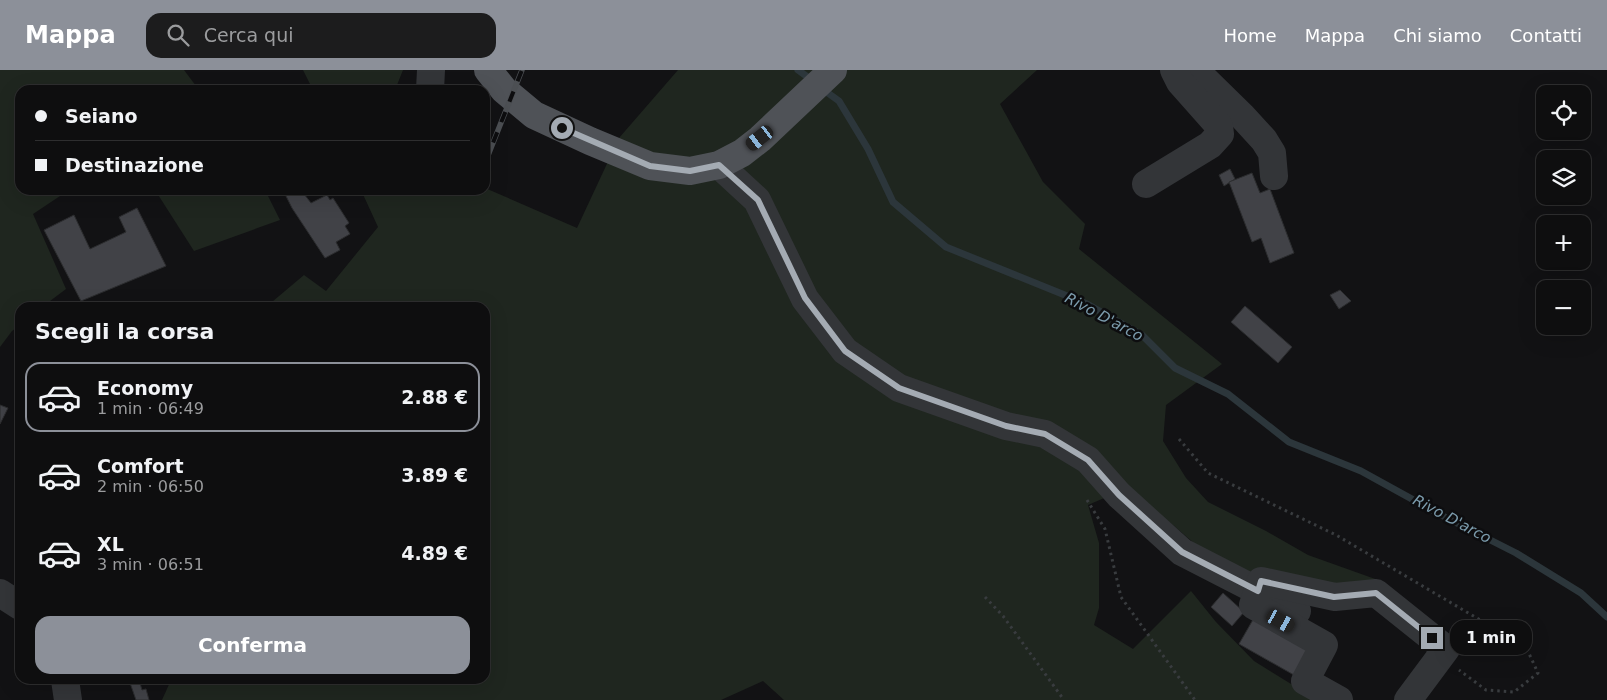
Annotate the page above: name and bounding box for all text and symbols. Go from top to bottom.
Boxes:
search box [146,13,496,58]
text: Mappa [25,21,116,49]
icon: search [164,21,192,49]
text: Cerca qui [204,24,294,46]
text: Home [1224,25,1277,46]
text: Mappa [1305,25,1365,46]
text: Chi siamo [1393,25,1482,46]
text: Contatti [1510,25,1582,46]
map controls [1536,85,1591,335]
button: locate [1536,85,1591,140]
text: Seiano [65,105,137,127]
route start [551,117,573,139]
car [743,123,776,153]
button: layers [1536,150,1591,205]
text: Destinazione [65,154,204,176]
button: + [1536,215,1591,270]
button: − [1536,280,1591,335]
water label: Rivo D'arco [1062,289,1146,345]
text: Scegli la corsa [35,319,214,344]
icon: car [37,375,82,420]
text: Economy [97,377,193,399]
text: 2.88 € [401,386,468,408]
text: 1 min · 06:49 [97,399,204,418]
icon: car [37,453,82,498]
text: Comfort [97,455,184,477]
text: 3.89 € [401,464,468,486]
text: 2 min · 06:50 [97,477,204,496]
water label: Rivo D'arco [1410,491,1494,547]
icon: car [37,531,82,576]
text: XL [97,533,124,555]
text: 4.89 € [401,542,468,564]
text: 3 min · 06:51 [97,555,204,574]
car [1264,607,1297,635]
button: Conferma [35,616,470,674]
callout: 1 min [1450,620,1532,656]
route end [1421,627,1443,649]
text: 1 min [1466,628,1516,647]

